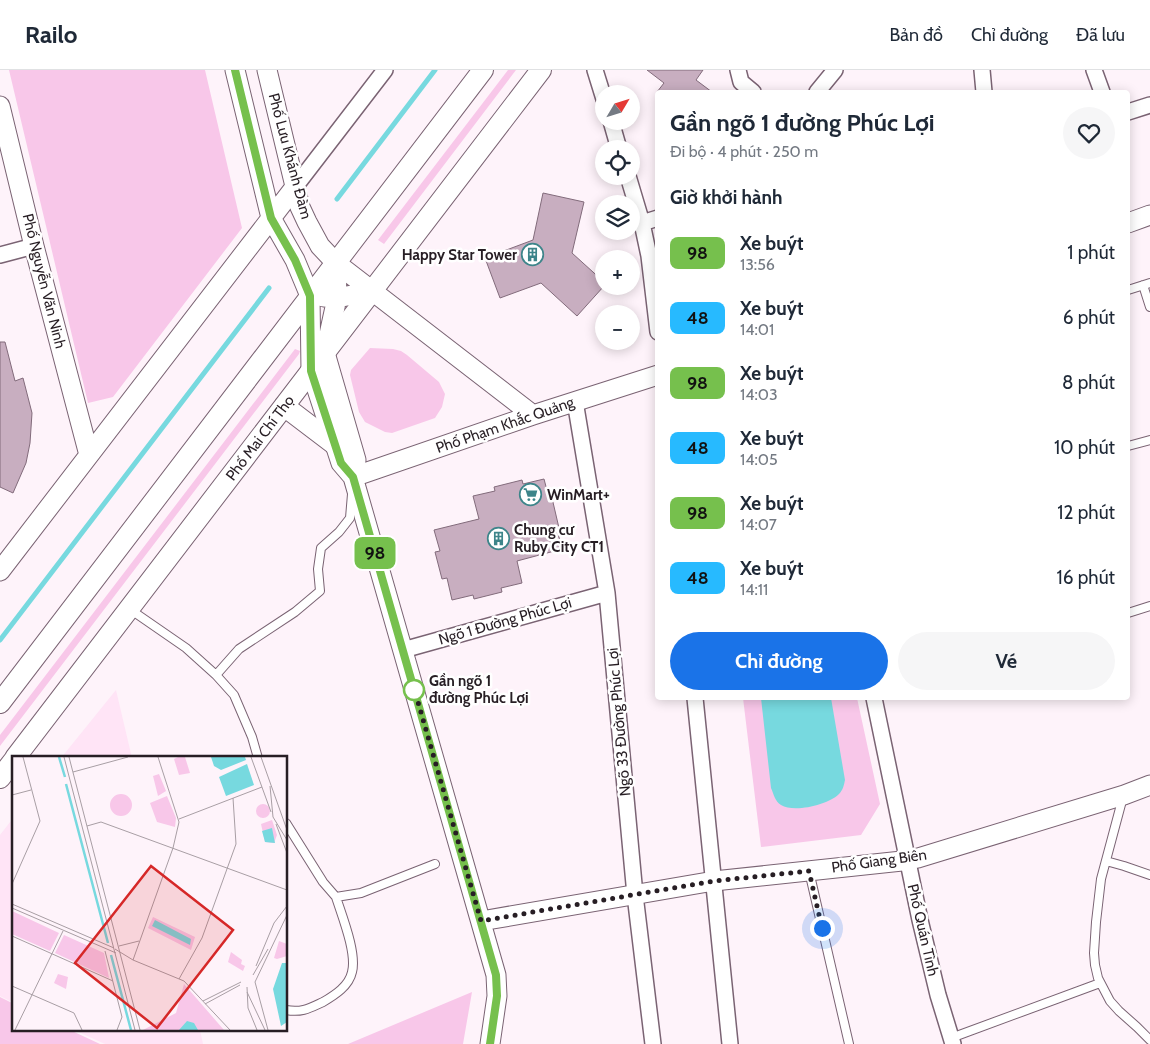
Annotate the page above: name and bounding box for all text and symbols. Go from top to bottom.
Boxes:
text: Railo [25,20,78,49]
text: Bản đồ [890,24,943,46]
text: Chỉ đường [971,24,1048,46]
text: Đã lưu [1076,24,1125,46]
north arrow [595,85,640,130]
map controls [595,85,640,350]
street label: Phố Lưu Khánh Đàm [265,91,315,221]
button: heart [1063,107,1115,159]
text: Gần ngõ 1 đường Phúc Lợi [670,108,935,137]
button: locate [595,140,640,185]
text: Đi bộ · 4 phút · 250 m [670,142,818,161]
text: Giờ khởi hành [670,186,782,209]
button: layers [595,195,640,240]
street label: Phố Nguyễn Văn Ninh [19,212,69,350]
text: Xe buýt [740,232,803,255]
text: 1 phút [1067,241,1115,264]
text: 98 [687,242,708,264]
building icon: Happy Star Tower [521,243,545,267]
place label: Happy Star Tower [402,246,517,264]
button: + [595,250,640,295]
text: 13:56 [740,255,775,274]
text: Xe buýt [740,297,803,320]
button: − [595,305,640,350]
text: 6 phút [1063,306,1115,329]
text: 48 [686,307,709,329]
text: 14:01 [740,320,774,339]
text: Xe buýt [740,362,803,385]
text: 8 phút [1062,371,1115,394]
text: 98 [687,372,708,394]
text: 14:03 [740,385,778,404]
street label: Phố Mai Chí Thọ [222,392,298,484]
street label: Phố Phạm Khắc Quảng [433,392,577,457]
text: Xe buýt [740,427,803,450]
text: 10 phút [1054,436,1115,459]
text: 48 [686,437,709,459]
text: 14:05 [740,450,778,469]
supermarket icon: WinMart+ [519,483,543,507]
place label: WinMart+ [547,486,610,504]
text: Xe buýt [740,492,803,515]
text: 12 phút [1057,501,1115,524]
text: 98 [687,502,708,524]
text: 14:07 [740,515,777,534]
place label: Chung cư Ruby City CT1 [514,521,604,556]
building icon: Chung cư Ruby City CT1 [486,527,510,551]
line badge: 98 [352,537,398,569]
text: 98 [365,542,386,564]
text: Xe buýt [740,557,803,580]
text: 16 phút [1056,566,1115,589]
text: 48 [686,567,709,589]
text: 14:11 [740,580,768,599]
street label: Ngõ 1 Đường Phúc Lợi [436,593,574,649]
button: Chỉ đường [670,632,888,690]
button: Vé [898,632,1115,690]
street label: Ngõ 33 Đường Phúc Lợi [604,647,634,797]
place label: Gần ngõ 1 đường Phúc Lợi [429,672,529,707]
marker: Gần ngõ 1 đường Phúc Lợi [403,679,425,701]
inset map [12,756,288,1032]
street label: Phố Giang Biên [830,845,928,877]
street label: Phố Quán Tình [904,882,942,978]
your location [810,916,835,941]

